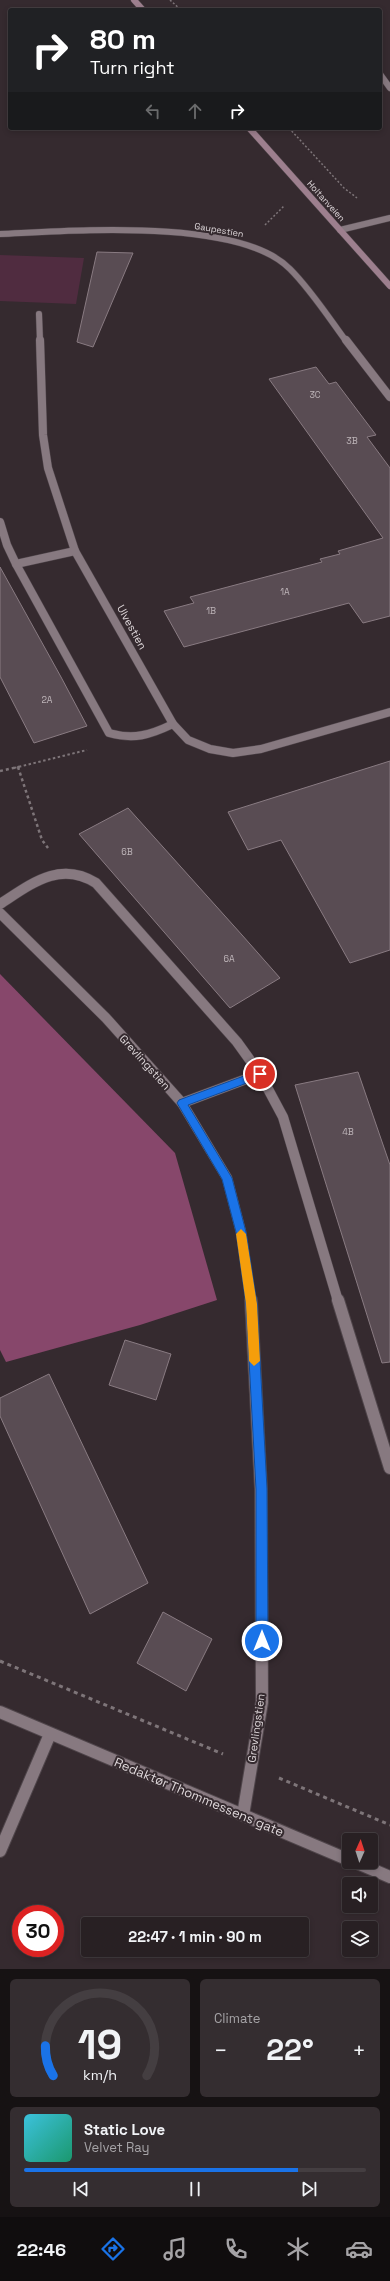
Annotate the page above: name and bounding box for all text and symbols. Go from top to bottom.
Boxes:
text: 80 m [90,21,156,57]
icon: right [24,24,76,76]
text: Turn right [90,56,174,79]
icon: left [142,100,164,122]
icon: ahead [184,100,206,122]
icon: right [226,100,248,122]
street label: Holtanveien [304,178,348,224]
street label: Gaupestien [194,220,244,240]
house number: 3C [309,389,321,401]
house number: 3B [346,435,358,447]
house number: 1A [280,586,290,598]
street label: Ulvestien [114,602,150,652]
house number: 1B [206,605,216,617]
house number: 2A [41,694,53,706]
house number: 6B [121,846,133,858]
house number: 6A [223,953,235,965]
street label: Grevlingstien [117,1032,173,1092]
pin [243,1057,277,1091]
icon: arrive [249,1063,271,1085]
house number: 4B [342,1126,354,1138]
position arrow [241,1620,283,1662]
street label: Grevlingstien [244,1693,268,1763]
street label: Redaktør Thommessens gate [112,1754,286,1840]
north arrow [342,1833,378,1869]
map controls [342,1833,378,1957]
button: sound [342,1877,378,1913]
speed limit sign: 30 [12,1905,64,1957]
button: layers [342,1921,378,1957]
text: 22:47 · 1 min · 90 m [128,1927,262,1946]
text: Climate [214,2010,260,2027]
text: 19 [78,2018,122,2071]
text: 22° [266,2030,314,2069]
text: − [214,2036,228,2064]
text: + [352,2036,366,2064]
text: km/h [83,2066,117,2084]
text: Static Love [84,2120,165,2139]
text: Velvet Ray [84,2139,149,2156]
icon: previous [70,2178,92,2200]
icon: pause [184,2178,206,2200]
icon: next [298,2178,320,2200]
icon: directions [99,2235,127,2263]
icon: music [161,2235,189,2263]
icon: phone [222,2235,250,2263]
icon: climate [284,2235,312,2263]
icon: car [345,2235,373,2263]
text: 22:46 [17,2238,66,2261]

